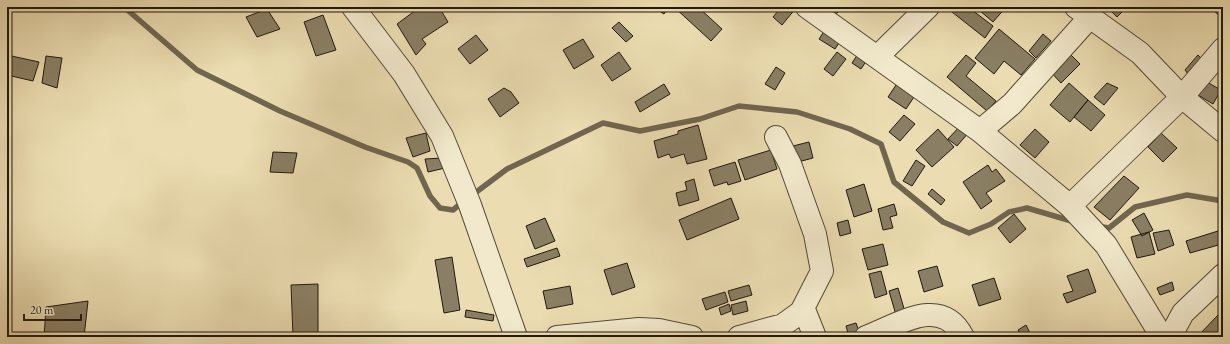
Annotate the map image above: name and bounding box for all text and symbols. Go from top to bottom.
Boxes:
scale bar [24,296,81,322]
text: 20 m [30,302,54,318]

